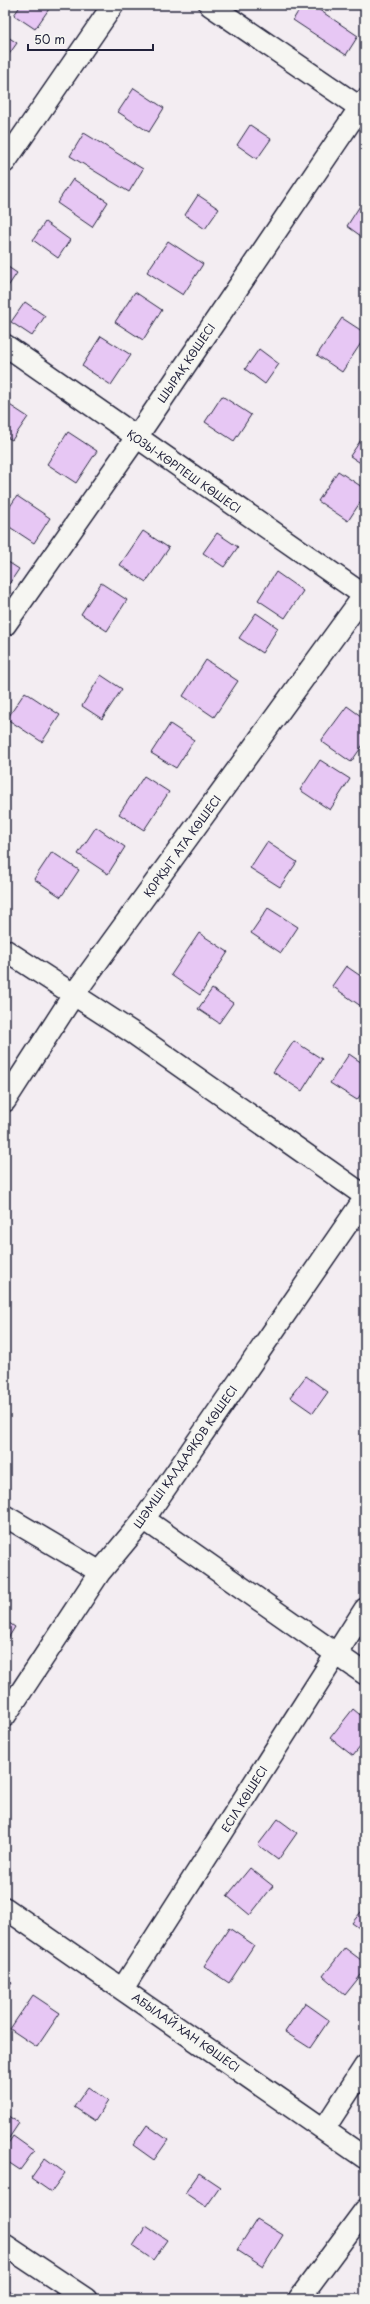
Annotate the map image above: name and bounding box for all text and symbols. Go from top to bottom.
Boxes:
scale bar [28,26,153,52]
text: 50 m [34,30,65,48]
street label: ШЫРАҚ КӨШЕСІ [153,320,219,406]
street label: ҚОЗЫ-КӨРПЕШ КӨШЕСІ [124,425,244,517]
street label: ҚОРҚЫТ АТА КӨШЕСІ [139,792,225,900]
street label: ШӘМШІ ҚАЛДАЯҚОВ КӨШЕСІ [129,1382,241,1532]
street label: ЕСІЛ КӨШЕСІ [217,1763,271,1835]
street label: АБЫЛАЙ ХАН КӨШЕСІ [129,1988,243,2076]

